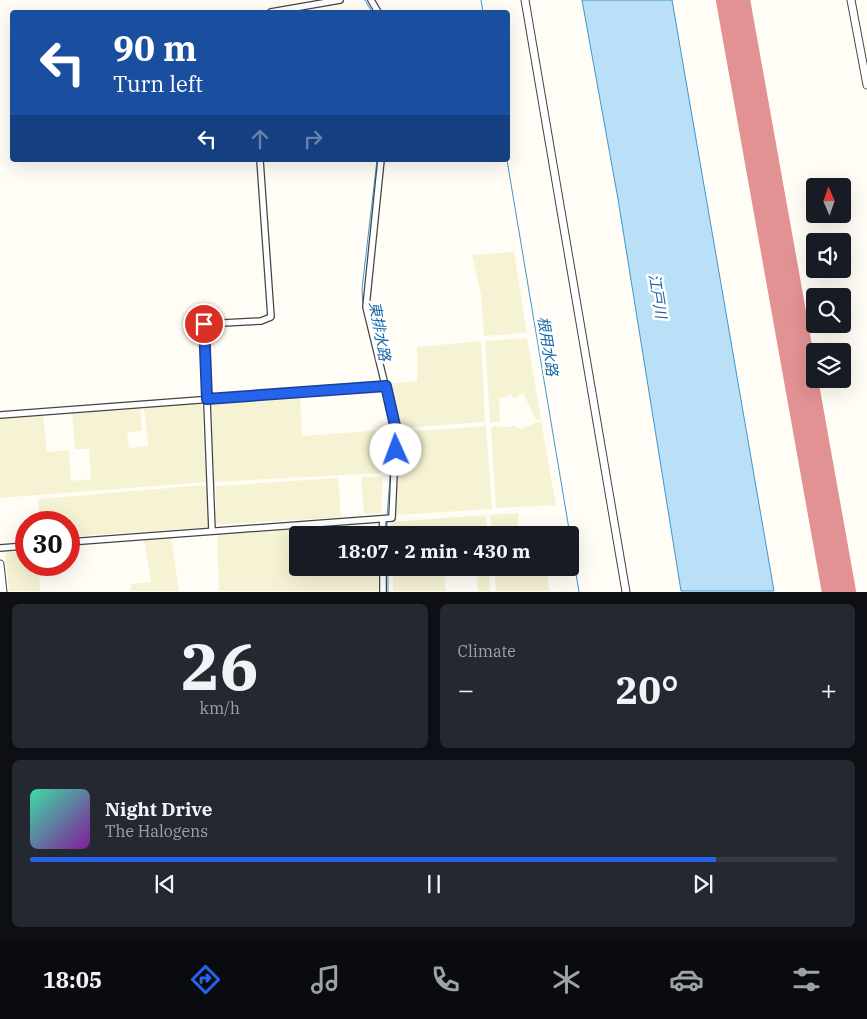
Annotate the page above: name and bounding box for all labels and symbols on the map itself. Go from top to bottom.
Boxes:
north arrow [806,178,851,222]
water label: 江戸川 [645,272,671,322]
water label: 東排水路 [365,300,395,364]
pin [183,303,225,345]
water label: 根用水路 [534,315,562,379]
position arrow [369,423,421,475]
speed limit sign: 30 [15,511,80,576]

